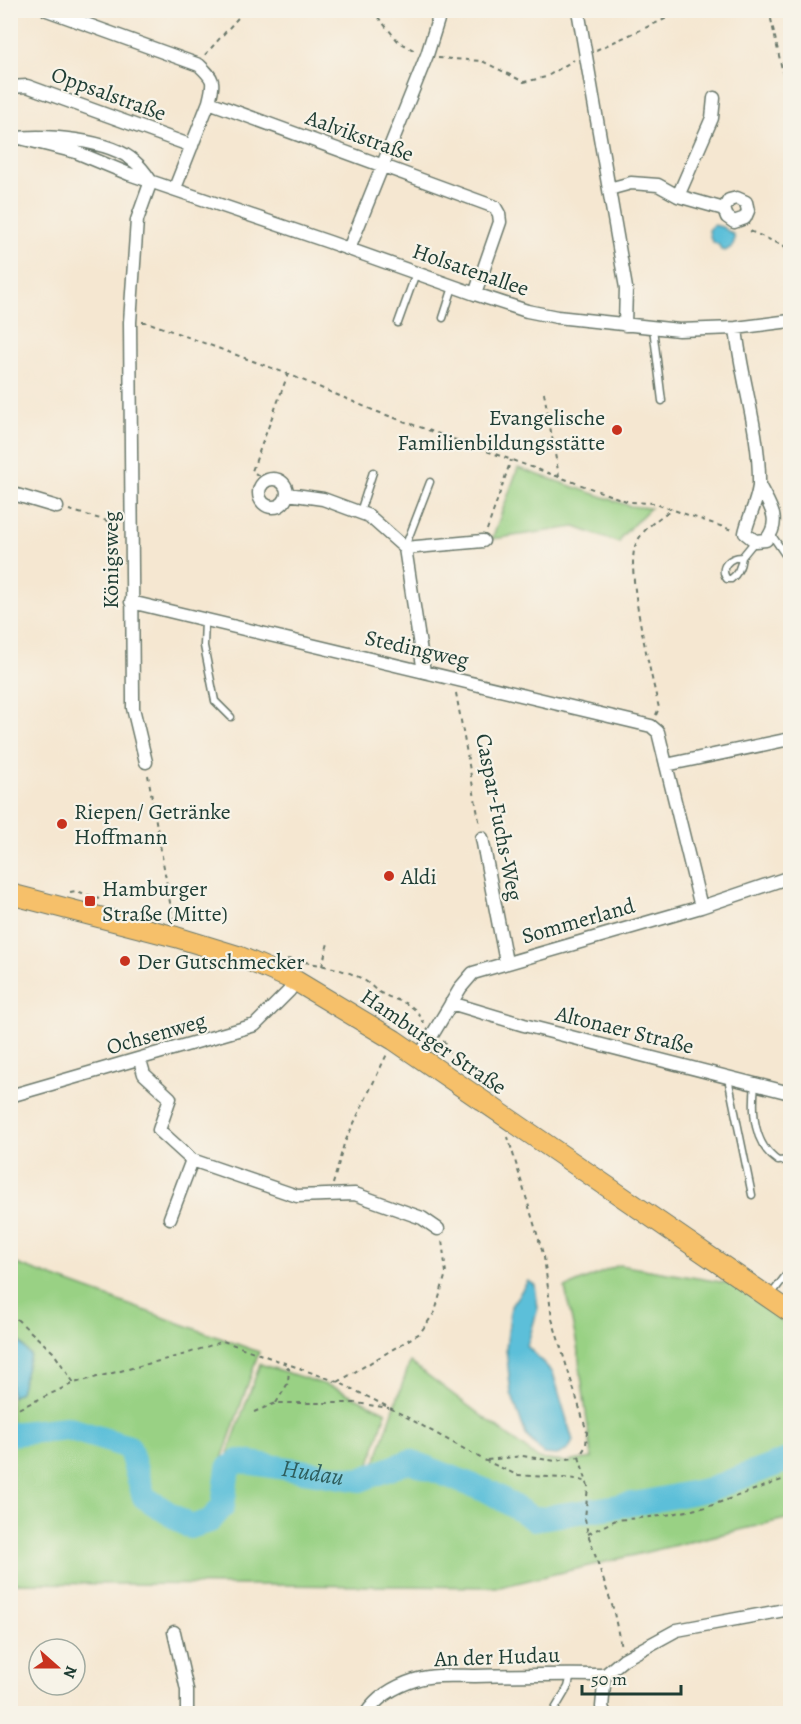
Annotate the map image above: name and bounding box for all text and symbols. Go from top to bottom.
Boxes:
street label: Oppsalstraße [47,59,170,129]
street label: Aalvikstraße [301,102,418,169]
street label: Holsatenallee [408,236,533,304]
place label: Evangelische Familienbildungsstätte [397,403,605,458]
marker: Evangelische Familienbildungsstätte [610,423,624,437]
street label: Königsweg [96,511,126,609]
street label: Stedingweg [362,622,472,675]
street label: Caspar-Fuchs-Weg [468,731,530,903]
place label: Riepen/ Getränke Hoffmann [74,797,231,852]
marker: Riepen/ Getränke Hoffmann [55,817,69,831]
place label: Aldi [400,862,437,892]
marker: Aldi [382,869,396,883]
place label: Hamburger Straße (Mitte) [102,874,228,929]
street label: Sommerland [518,890,639,951]
marker: Hamburger Straße (Mitte) [83,894,97,908]
place label: Der Gutschmecker [137,947,305,977]
marker: Der Gutschmecker [118,954,132,968]
street label: Hamburger Straße [355,982,512,1102]
street label: Altonaer Straße [552,998,697,1062]
street label: Ochsenweg [103,1005,210,1063]
water label: Hudau [279,1452,346,1493]
north arrow [27,1637,87,1697]
street label: An der Hudau [433,1640,560,1674]
scale bar [582,1658,681,1696]
text: N [58,1663,82,1682]
text: 50 m [591,1667,627,1691]

